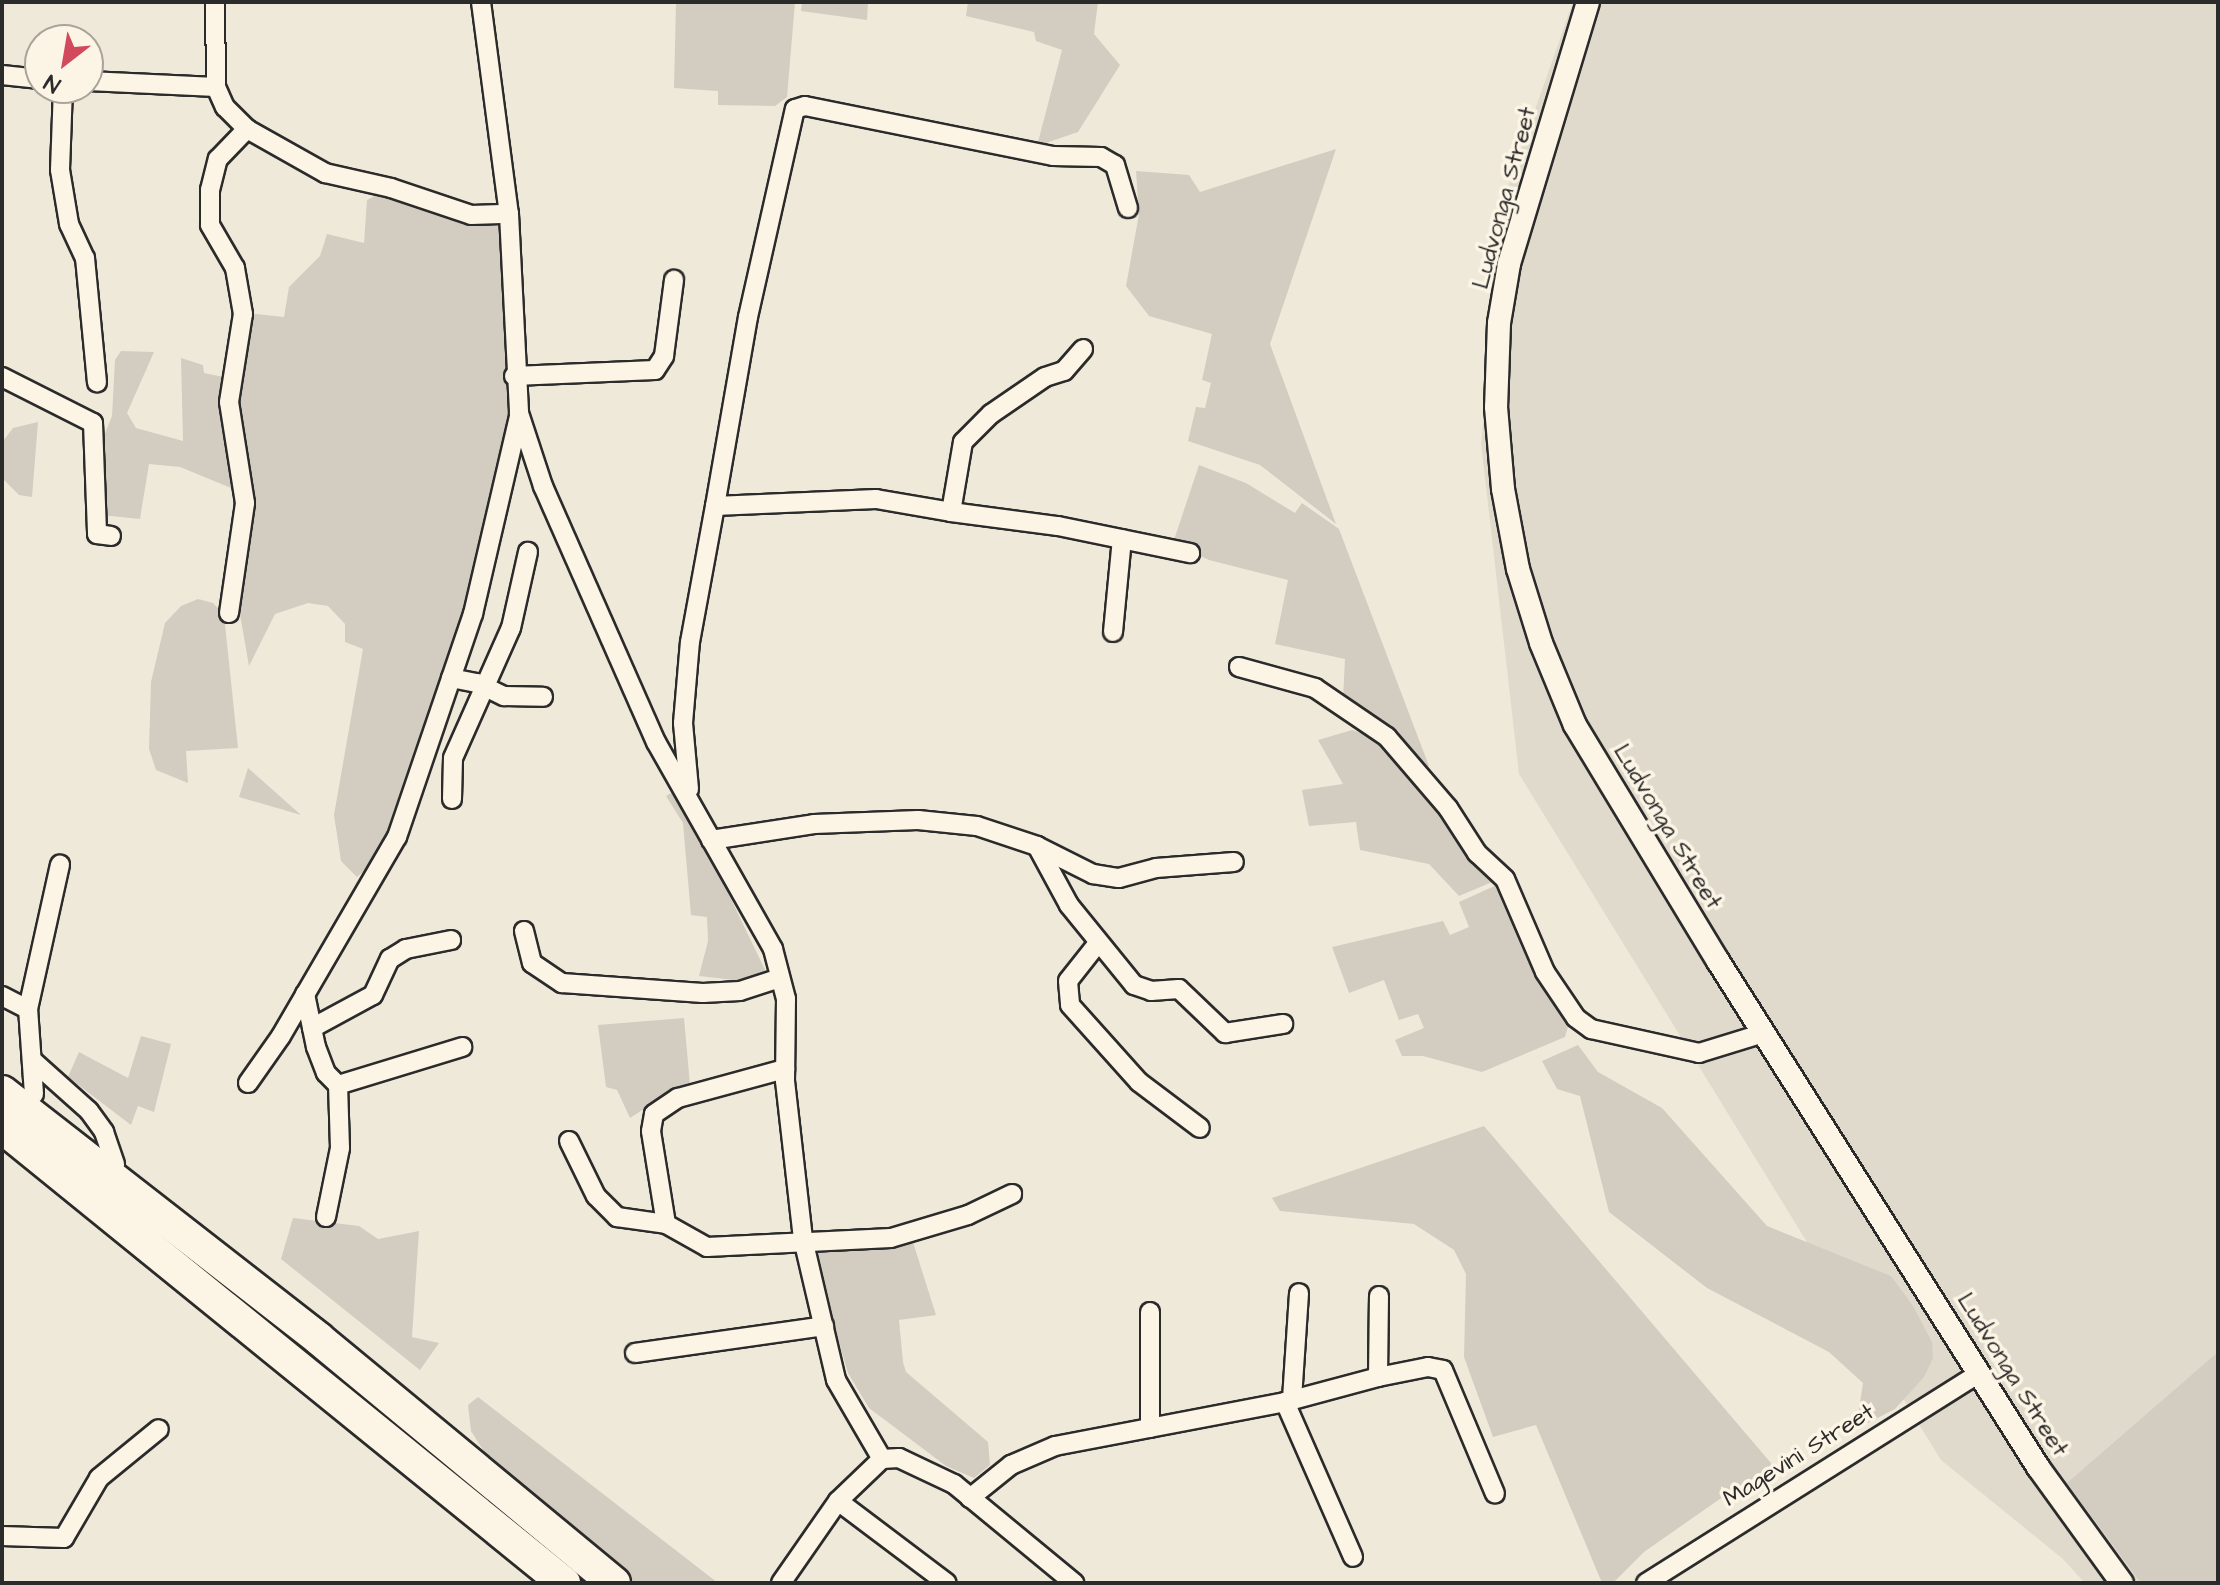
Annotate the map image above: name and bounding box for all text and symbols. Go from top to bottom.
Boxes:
north arrow [24,24,104,104]
text: N [39,66,66,100]
street label: Ludvonga Street [1467,104,1543,292]
street label: Ludvonga Street [1606,739,1728,915]
street label: Ludvonga Street [1950,1288,2074,1462]
street label: Magevini Street [1718,1398,1880,1514]

